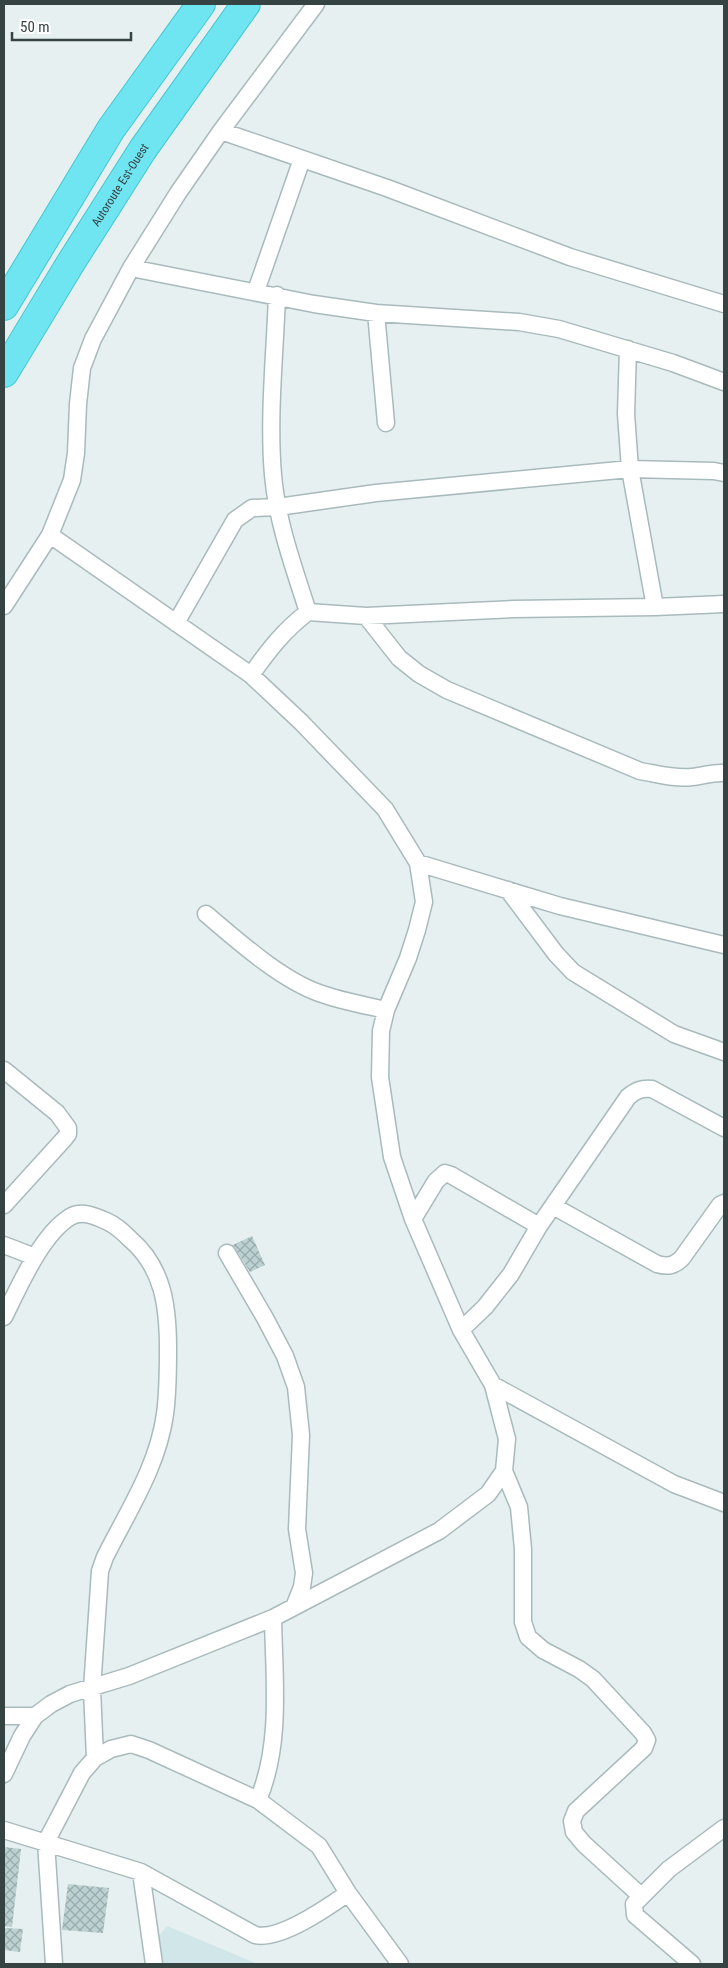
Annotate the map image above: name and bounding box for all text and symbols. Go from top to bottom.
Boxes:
scale bar [12,10,131,42]
text: 50 m [20,18,50,36]
street label: Autoroute Est-Ouest [89,141,152,229]

